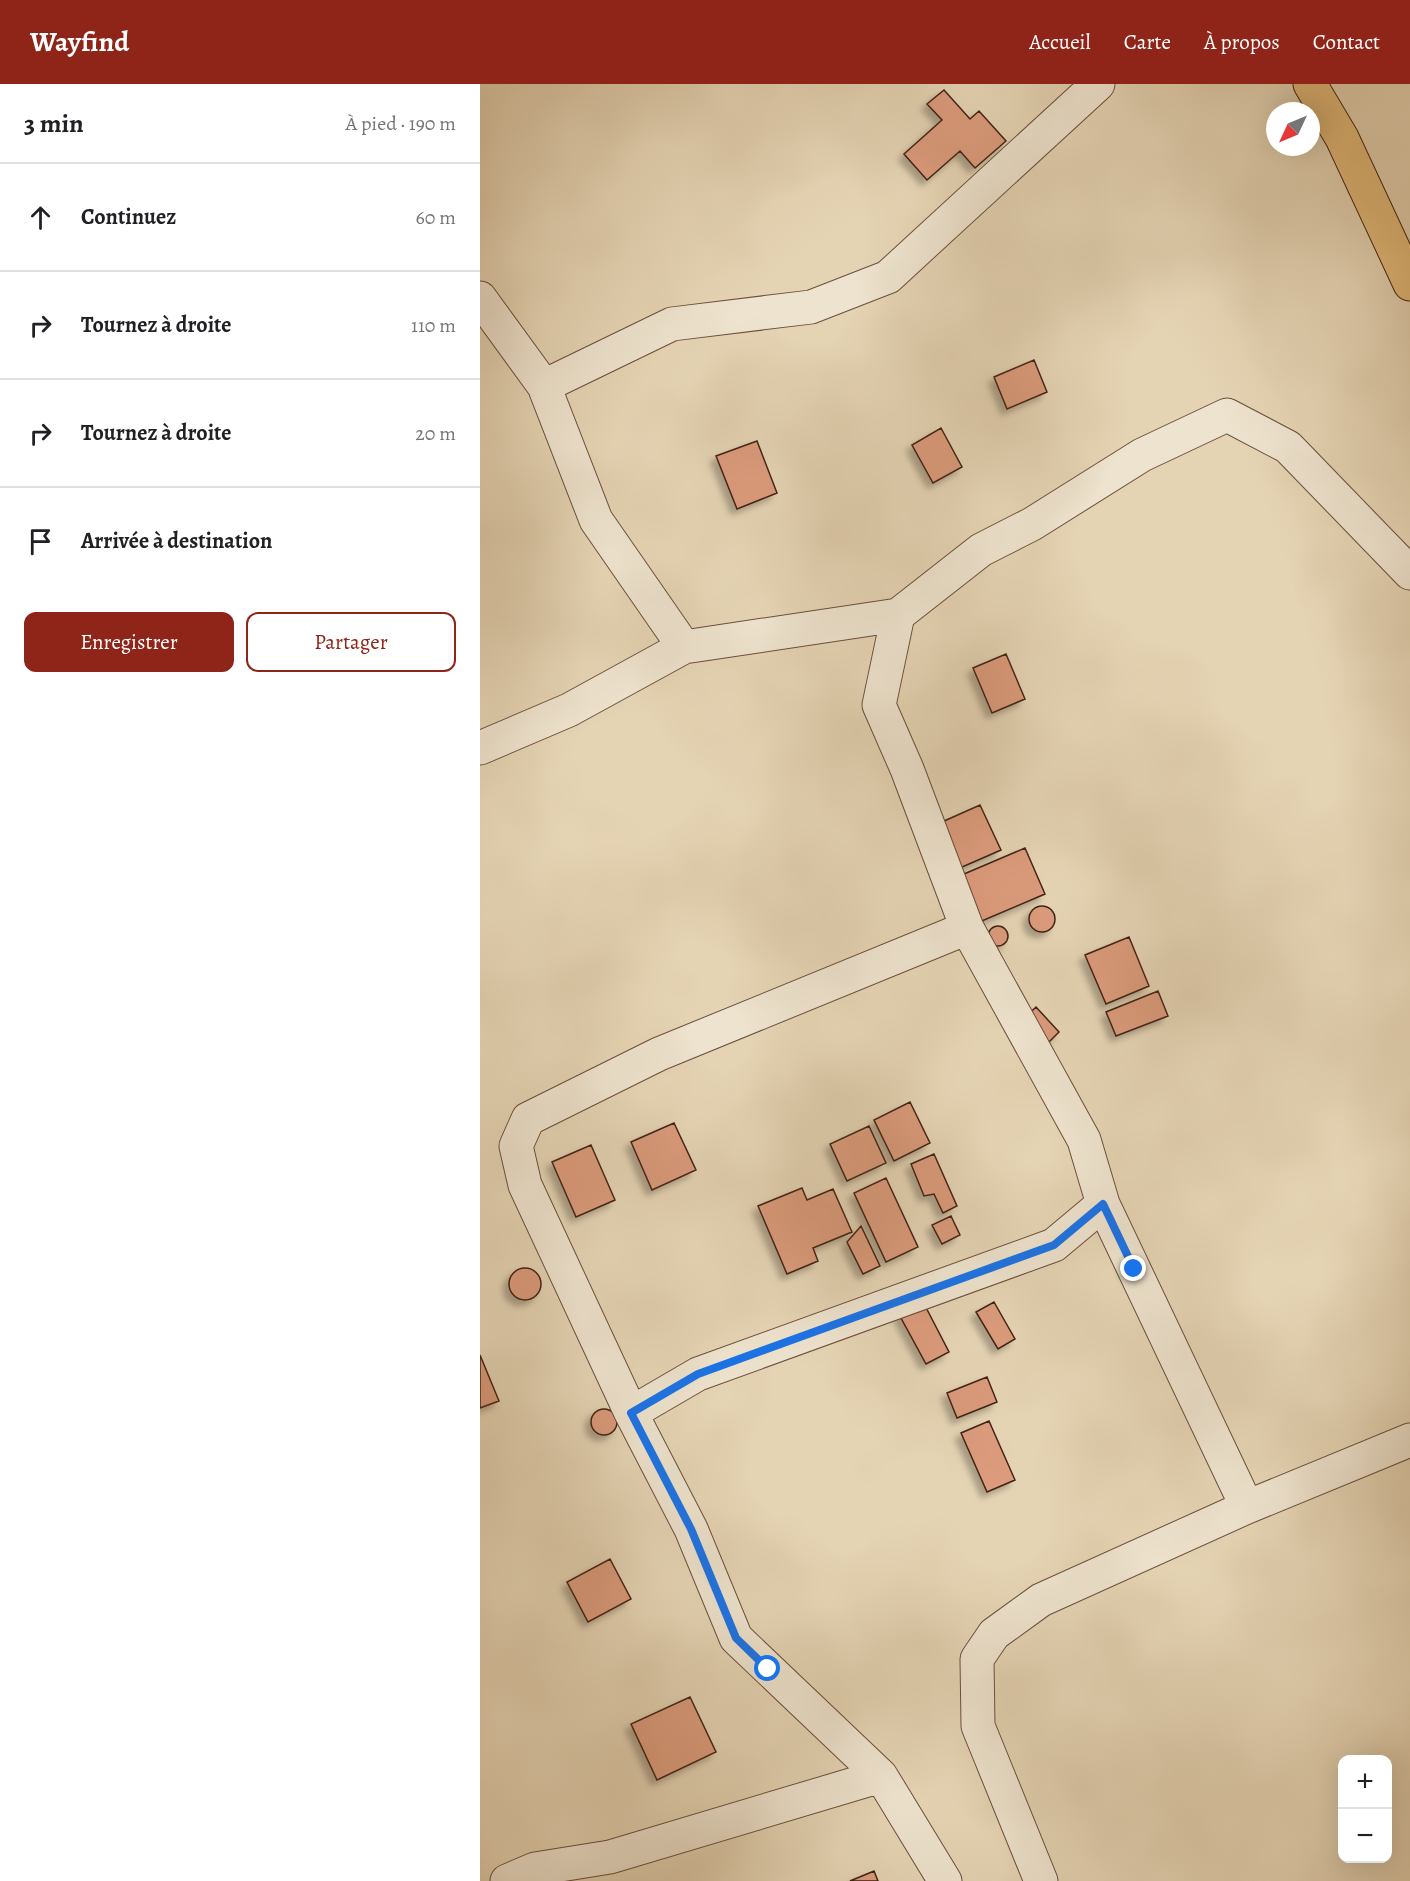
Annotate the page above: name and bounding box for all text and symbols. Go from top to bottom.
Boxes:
text: Wayfind [30,23,129,61]
text: Accueil [1029,28,1091,56]
text: Carte [1124,28,1171,56]
text: À propos [1204,28,1280,56]
text: Contact [1313,28,1380,56]
north arrow [1266,102,1320,156]
text: 3 min [24,106,84,141]
text: À pied · 190 m [345,110,456,137]
icon: ahead [24,201,57,234]
text: Continuez [81,202,176,232]
text: 60 m [416,204,456,231]
icon: right [24,309,57,342]
text: Tournez à droite [81,310,232,340]
text: 110 m [411,312,456,339]
icon: right [24,417,57,450]
text: Tournez à droite [81,418,232,448]
text: 20 m [415,420,456,447]
icon: arrive [24,525,57,558]
text: Arrivée à destination [81,526,272,556]
button: Enregistrer [24,612,234,672]
button: Partager [246,612,456,672]
route end [1120,1255,1146,1281]
route start [754,1655,780,1681]
map controls [1338,1755,1392,1863]
button: + [1338,1755,1392,1809]
button: − [1338,1809,1392,1863]

